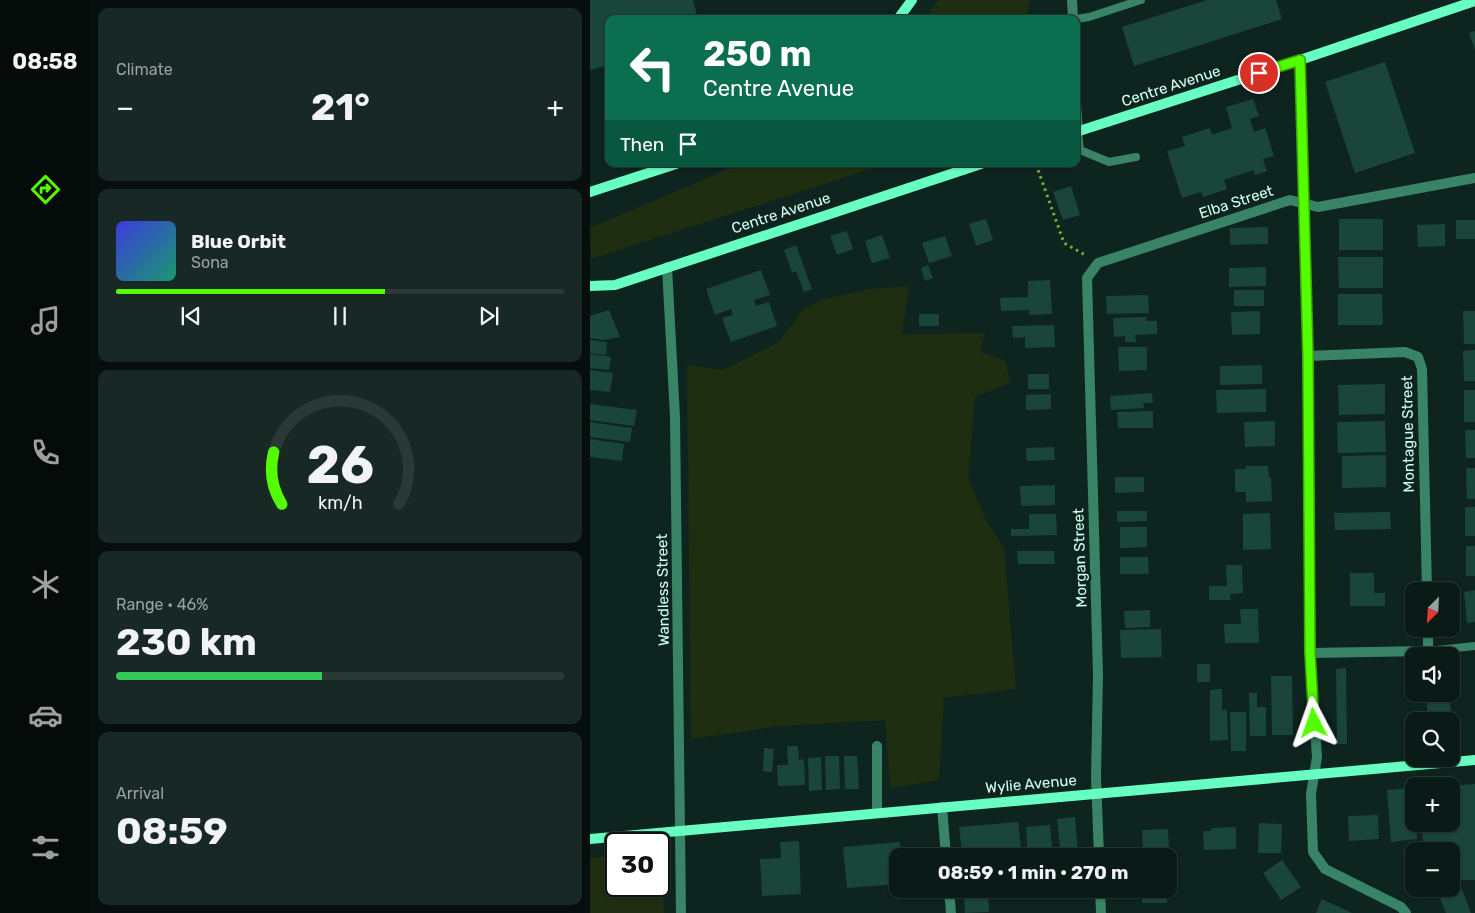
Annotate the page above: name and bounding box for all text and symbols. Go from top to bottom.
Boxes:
text: 250 m [703,33,812,75]
icon: left [620,35,685,100]
text: 08:58 [12,48,78,75]
pin [1238,52,1280,94]
icon: arrive [1245,59,1273,87]
text: Climate [116,60,173,79]
street label: Centre Avenue [1119,62,1223,110]
text: Centre Avenue [703,75,854,102]
text: 21° [311,84,370,130]
text: − [116,91,134,124]
text: + [547,91,564,124]
icon: arrive [674,130,702,158]
text: Then [620,133,664,156]
icon: directions [28,172,63,207]
street label: Elba Street [1197,182,1276,222]
street label: Centre Avenue [729,189,833,237]
text: Blue Orbit [191,230,286,253]
text: Sona [191,253,229,272]
icon: previous [177,302,205,330]
icon: pause [326,302,354,330]
icon: next [475,302,503,330]
icon: music [28,303,63,338]
street label: Montague Street [1398,375,1418,493]
text: 26 [306,434,374,496]
icon: phone [28,435,63,470]
text: km/h [318,492,362,513]
street label: Morgan Street [1069,508,1091,608]
street label: Wandless Street [653,534,673,646]
icon: climate [28,567,63,602]
north arrow [1405,582,1460,638]
map controls [1405,582,1460,897]
text: Range · 46% [116,595,208,614]
text: 230 km [116,619,257,665]
button: sound [1405,647,1460,702]
position arrow [1287,696,1339,748]
icon: car [28,698,63,733]
button: search [1405,712,1460,767]
street label: Wylie Avenue [984,771,1078,797]
button: + [1405,777,1460,832]
text: Arrival [116,784,164,803]
text: 08:59 [116,808,228,854]
icon: filters [28,830,63,865]
speed limit sign: 30 [605,832,670,897]
button: − [1405,842,1460,897]
text: 08:59 · 1 min · 270 m [938,861,1128,884]

